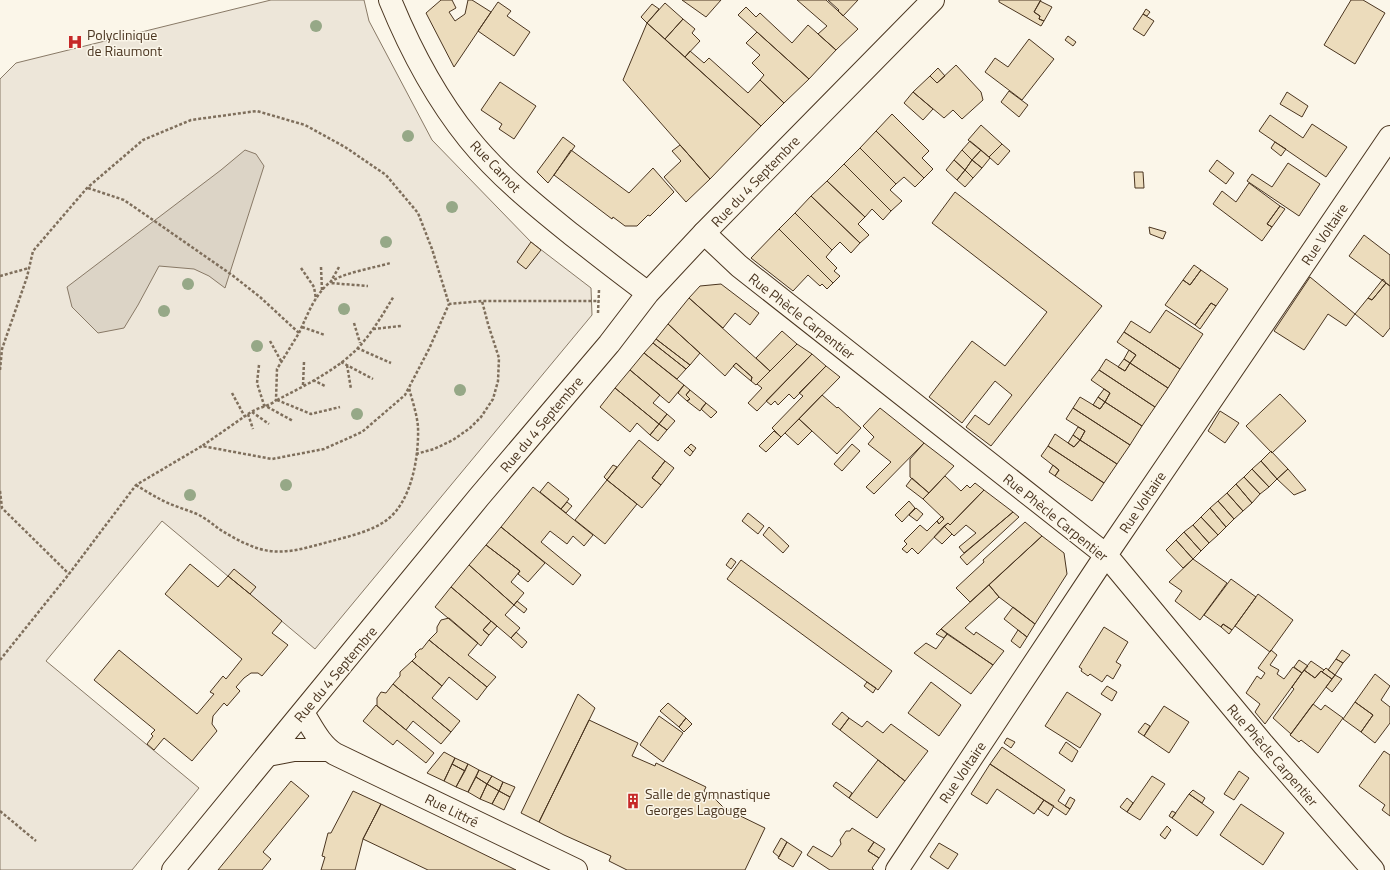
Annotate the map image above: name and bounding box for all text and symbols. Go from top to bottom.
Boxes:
place label: Polyclinique de Riaumont [87,24,162,61]
hospital icon: Polyclinique de Riaumont [66,33,84,51]
street label: Rue du 4 Septembre [706,131,804,231]
street label: Rue Carnot [466,135,526,197]
street label: Rue Voltaire [1295,199,1353,269]
street label: Rue Phècle Carpentier [744,268,860,364]
street label: Rue du 4 Septembre [494,371,588,477]
street label: Rue Voltaire [1113,467,1171,537]
street label: Rue Phècle Carpentier [999,468,1113,566]
street label: Rue du 4 Septembre [288,621,382,727]
street label: Rue Phècle Carpentier [1222,699,1324,811]
street label: Rue Voltaire [933,737,991,807]
place label: Salle de gymnastique Georges Lagouge [645,783,770,820]
street label: Rue Littré [422,788,482,832]
building icon: Salle de gymnastique Georges Lagouge [624,792,642,810]

